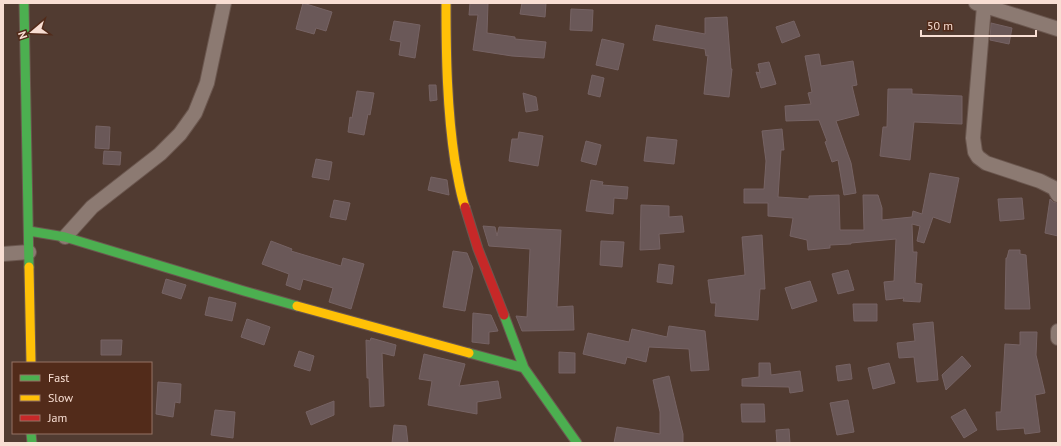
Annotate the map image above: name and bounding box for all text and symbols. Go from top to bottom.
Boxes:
north arrow [12,12,52,52]
scale bar [921,12,1036,38]
text: 50 m [927,18,953,33]
text: N [15,30,30,41]
legend [12,362,152,434]
text: Fast [48,370,69,385]
text: Slow [48,390,73,405]
text: Jam [47,410,67,425]

